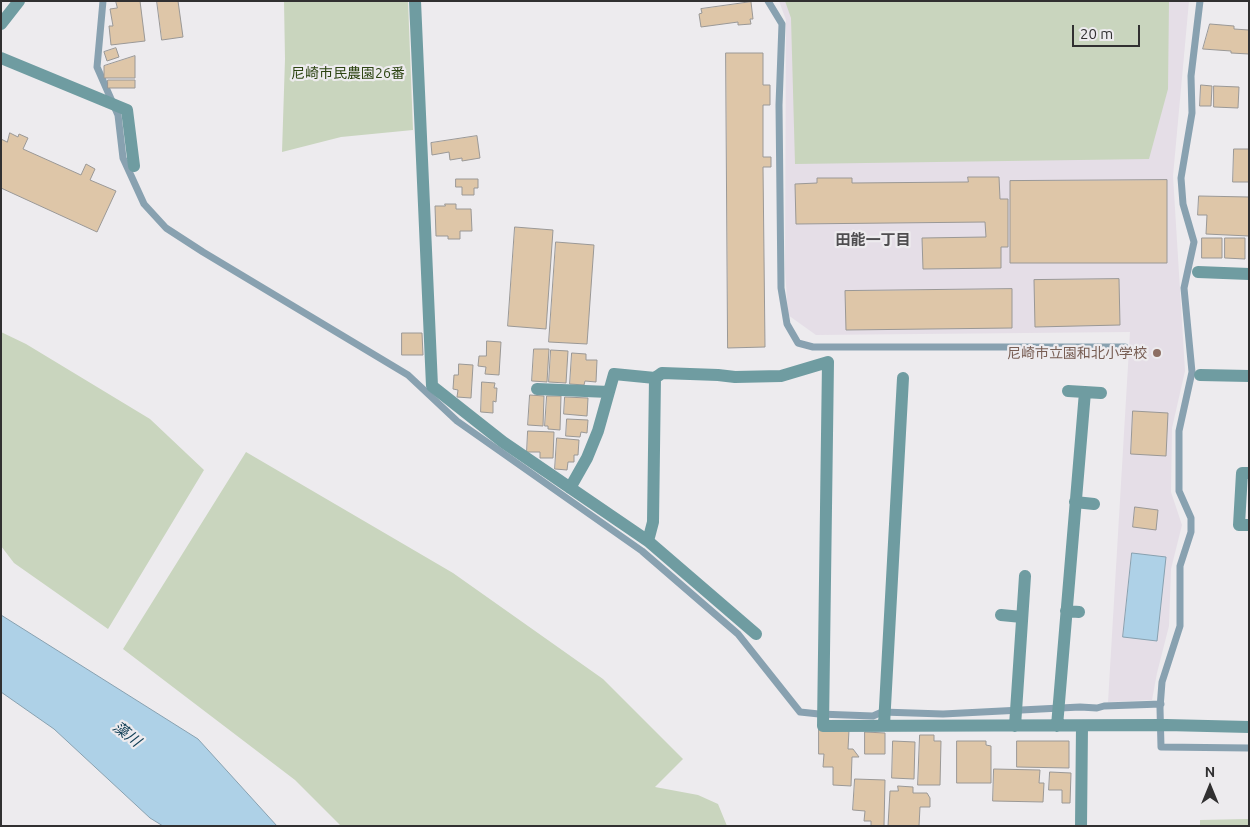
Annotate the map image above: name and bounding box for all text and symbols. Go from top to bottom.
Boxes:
scale bar [1075,15,1142,47]
text: 20 m [1080,25,1113,42]
park label: 尼崎市民農園26番 [291,65,405,81]
district label: 田能一丁目 [836,231,910,249]
place label: 尼崎市立園和北小学校 [1007,345,1147,361]
marker: 尼崎市立園和北小学校 [1151,347,1163,359]
water label: 藻川 [110,718,144,750]
north arrow [1185,762,1235,812]
text: N [1205,764,1215,780]

